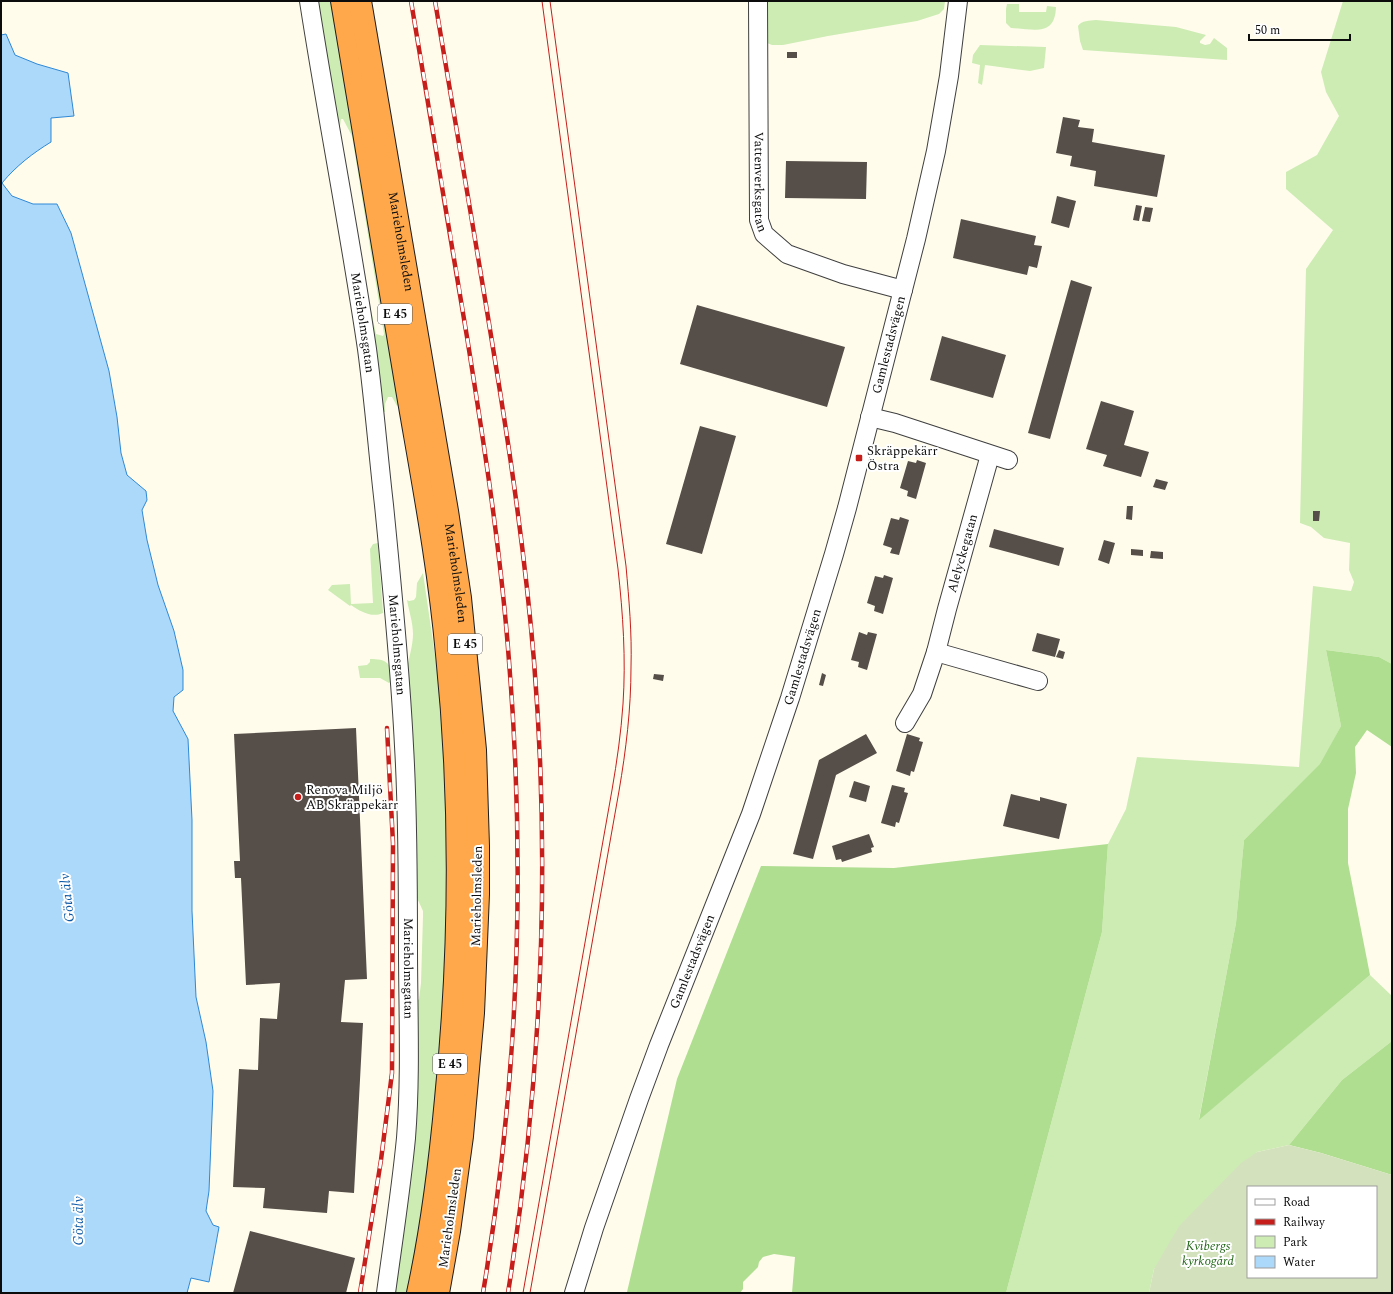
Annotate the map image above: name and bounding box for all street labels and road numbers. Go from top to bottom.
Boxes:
street label: Vattenverksgatan [749,132,773,235]
street label: Marieholmsleden [383,190,419,293]
street label: Marieholmsgatan [345,271,380,374]
street label: Gamlestadsvägen [867,293,911,396]
road number: E 45 [378,304,412,324]
street label: Alelyckegatan [942,511,983,595]
street label: Marieholmsleden [439,522,472,624]
street label: Marieholmsgatan [383,593,411,696]
street label: Gamlestadsvägen [778,606,827,708]
road number: E 45 [448,634,482,654]
street label: Marieholmsleden [466,845,488,947]
street label: Gamlestadsvägen [664,911,720,1012]
street label: Marieholmsgatan [398,918,419,1020]
road number: E 45 [433,1054,467,1074]
street label: Marieholmsleden [433,1166,467,1269]

